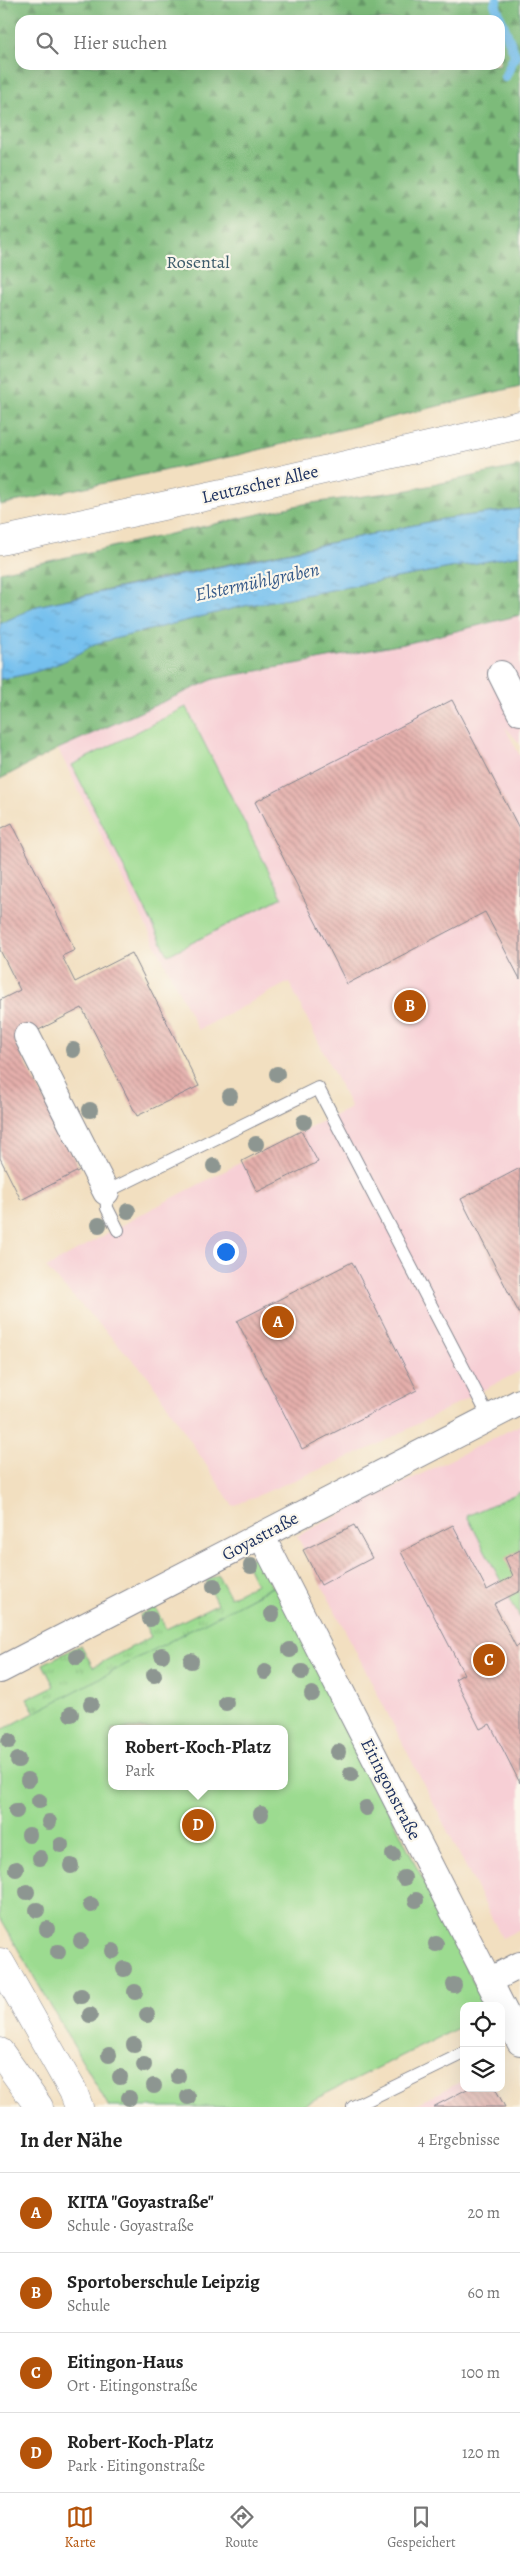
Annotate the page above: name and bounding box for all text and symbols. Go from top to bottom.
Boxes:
search box [15,15,505,70]
icon: search [33,29,61,57]
text: Hier suchen [73,30,167,56]
park label: Rosental [166,250,230,274]
street label: Leutzscher Allee [199,459,321,509]
water label: Elstermühlgraben [193,556,322,608]
pin: B [394,987,426,1025]
your location [213,1239,239,1265]
pin: A [262,1303,294,1341]
street label: Goyastraße [218,1506,302,1566]
pin: C [473,1641,505,1679]
popup [108,1725,288,1790]
text: Robert-Koch-Platz [125,1734,271,1760]
street label: Eitingonstraße [355,1734,427,1844]
text: Park [125,1760,155,1782]
pin: D [182,1806,214,1844]
map controls [460,2002,505,2092]
button: locate [460,2002,505,2047]
button: layers [460,2047,505,2092]
text: In der Nähe [20,2126,122,2154]
text: 4 Ergebnisse [418,2129,500,2151]
text: KITA "Goyastraße" [67,2189,214,2215]
text: A [31,2202,41,2224]
text: 20 m [467,2202,500,2224]
text: Schule · Goyastraße [67,2215,194,2237]
text: Sportoberschule Leipzig [67,2269,260,2295]
text: B [31,2282,41,2304]
text: 60 m [468,2282,500,2304]
text: Schule [67,2295,110,2317]
text: Eitingon-Haus [67,2349,183,2375]
text: C [31,2362,41,2384]
text: 100 m [461,2362,500,2384]
text: Ort · Eitingonstraße [67,2375,198,2397]
text: Robert-Koch-Platz [67,2429,214,2455]
text: D [30,2442,42,2464]
text: 120 m [462,2442,500,2464]
text: Park · Eitingonstraße [67,2455,205,2477]
tab: Karte [64,2503,96,2552]
tab: Route [225,2503,258,2552]
tab: Gespeichert [387,2503,456,2552]

